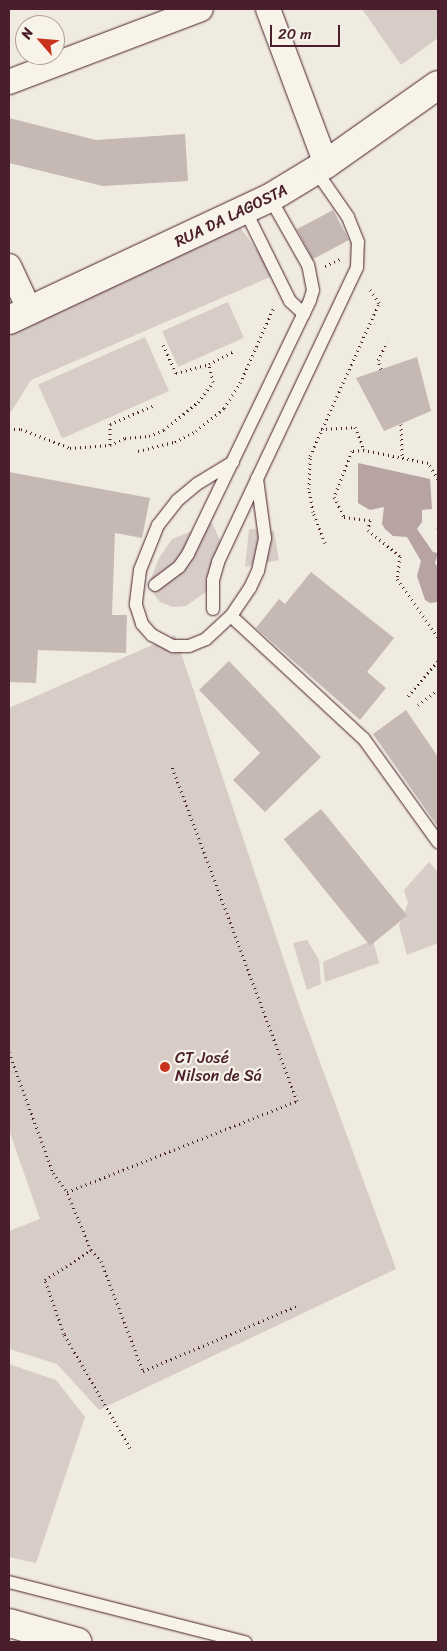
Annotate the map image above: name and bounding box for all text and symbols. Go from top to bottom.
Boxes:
north arrow [15,15,65,65]
scale bar [272,15,342,47]
text: 20 m [278,21,312,47]
text: N [14,23,40,43]
street label: RUA DA LAGOSTA [172,181,290,251]
place label: CT José Nilson de Sá [175,1048,262,1086]
marker: CT José Nilson de Sá [159,1061,171,1073]

